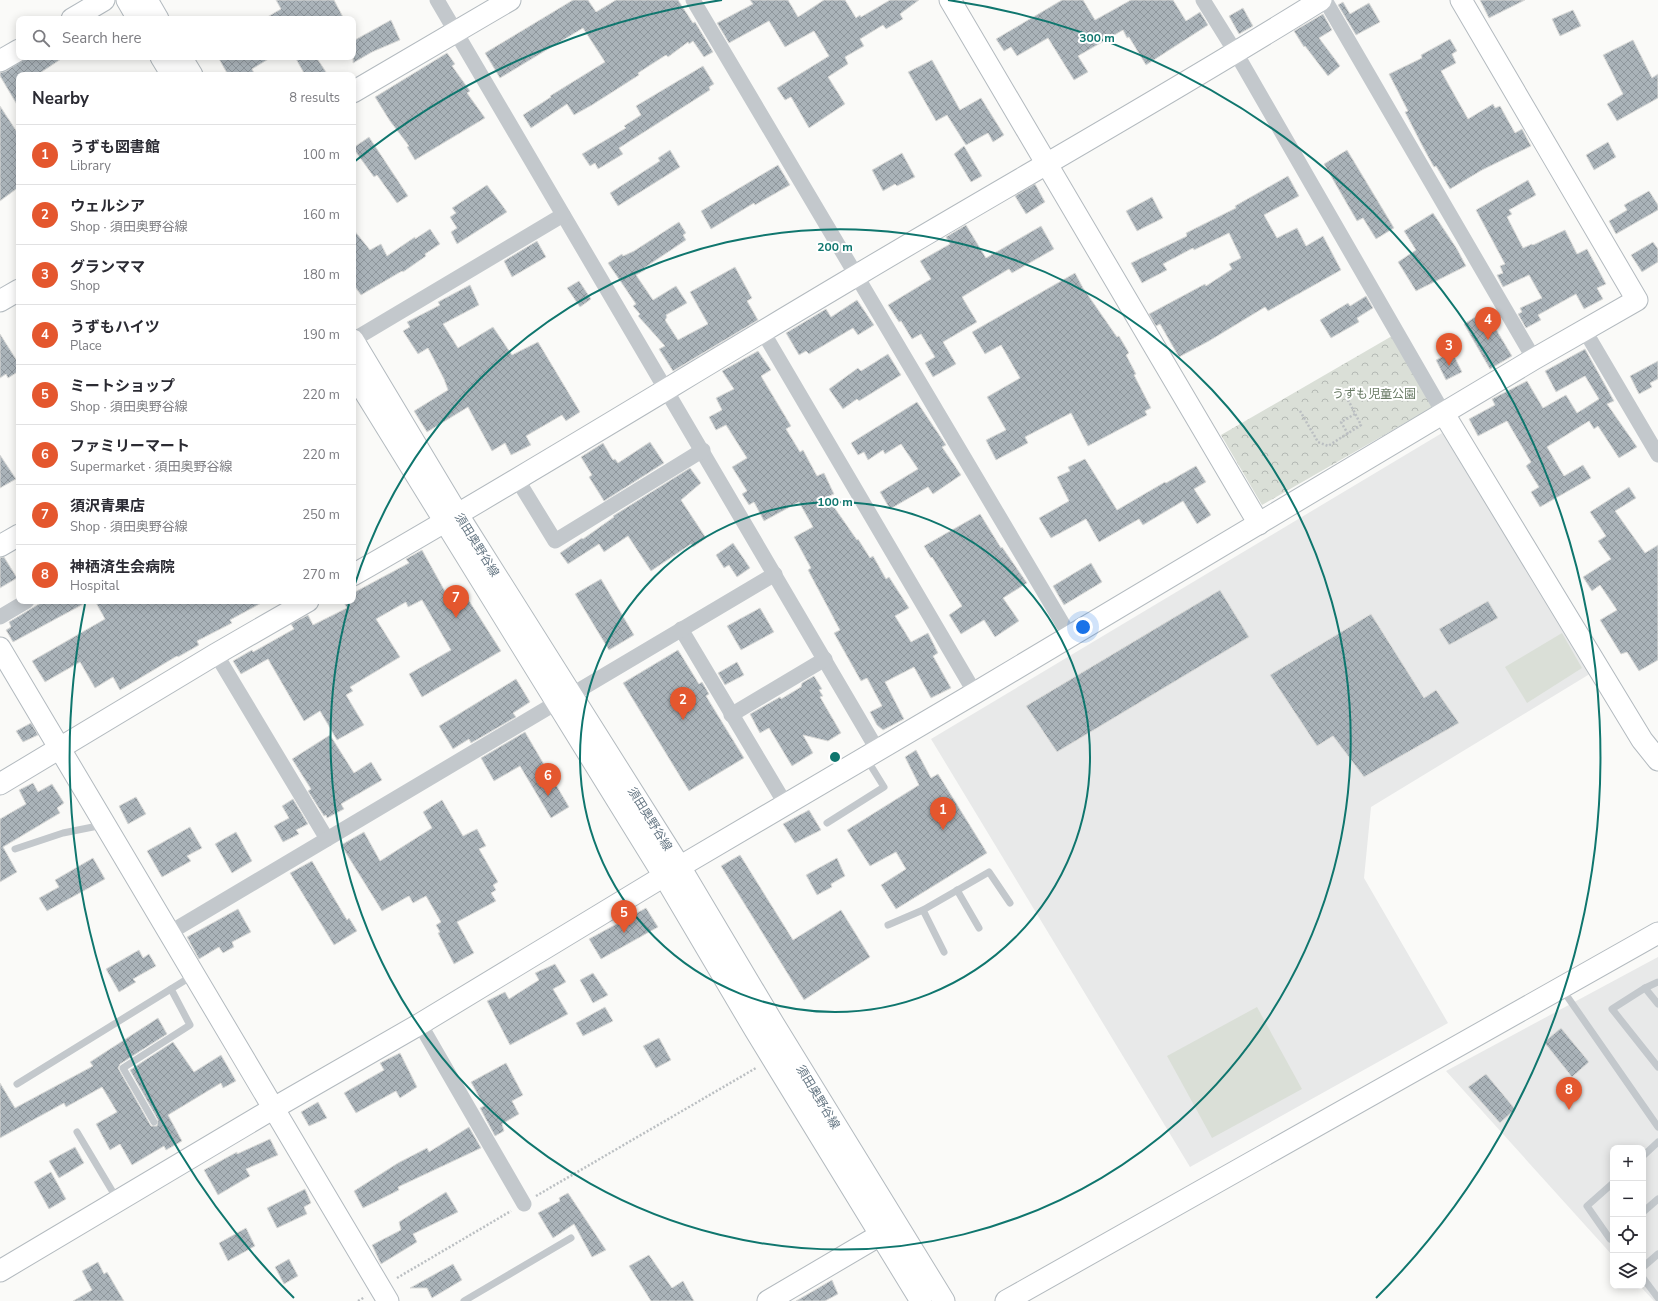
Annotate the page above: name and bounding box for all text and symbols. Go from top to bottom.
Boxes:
search box [16,16,356,60]
icon: search [30,27,52,49]
text: Search here [62,28,142,48]
text: 300 m [1079,30,1115,46]
text: Nearby [32,87,89,110]
text: 8 results [289,89,340,107]
text: うずも図書館 [70,137,160,157]
text: 1 [41,146,49,164]
text: 100 m [302,146,340,164]
text: Library [70,157,111,175]
text: ウェルシア [70,196,145,216]
text: 2 [41,206,49,224]
text: 160 m [302,206,340,224]
text: Shop · 須田奥野谷線 [70,218,188,236]
text: 200 m [817,239,853,255]
text: グランママ [70,257,145,277]
text: 3 [41,266,49,284]
text: 180 m [302,266,340,284]
text: Shop [70,277,100,295]
pin: 4 [1475,307,1501,340]
text: うずもハイツ [70,317,160,337]
text: 4 [41,326,49,344]
text: 190 m [302,326,340,344]
pin: 3 [1436,333,1462,366]
text: Place [70,337,102,355]
text: ミートショップ [70,376,175,396]
text: 5 [41,386,49,404]
text: 220 m [302,386,340,404]
park label: うずも児童公園 [1332,386,1416,402]
text: Shop · 須田奥野谷線 [70,398,188,416]
text: ファミリーマート [70,436,190,456]
text: 6 [41,446,49,464]
text: 220 m [302,446,340,464]
text: Supermarket · 須田奥野谷線 [70,458,233,476]
text: 100 m [817,494,853,510]
text: 須沢青果店 [70,496,145,516]
text: 7 [41,506,49,524]
text: 250 m [302,506,340,524]
street label: 須田奥野谷線 [451,510,503,580]
text: Shop · 須田奥野谷線 [70,518,188,536]
text: 神栖済生会病院 [70,557,175,577]
text: 8 [41,566,49,584]
text: 270 m [302,566,340,584]
text: Hospital [70,577,119,595]
pin: 7 [443,585,469,618]
your location [1073,617,1093,637]
pin: 2 [670,687,696,720]
centre of rings [828,750,842,764]
pin: 6 [535,763,561,796]
street label: 須田奥野谷線 [624,784,676,854]
pin: 1 [930,797,956,830]
pin: 5 [611,900,637,933]
street label: 須田奥野谷線 [793,1062,843,1132]
pin: 8 [1556,1077,1582,1110]
map controls [1610,1145,1646,1289]
button: + [1610,1145,1646,1181]
button: − [1610,1181,1646,1217]
button: locate [1610,1217,1646,1253]
button: layers [1610,1253,1646,1289]

